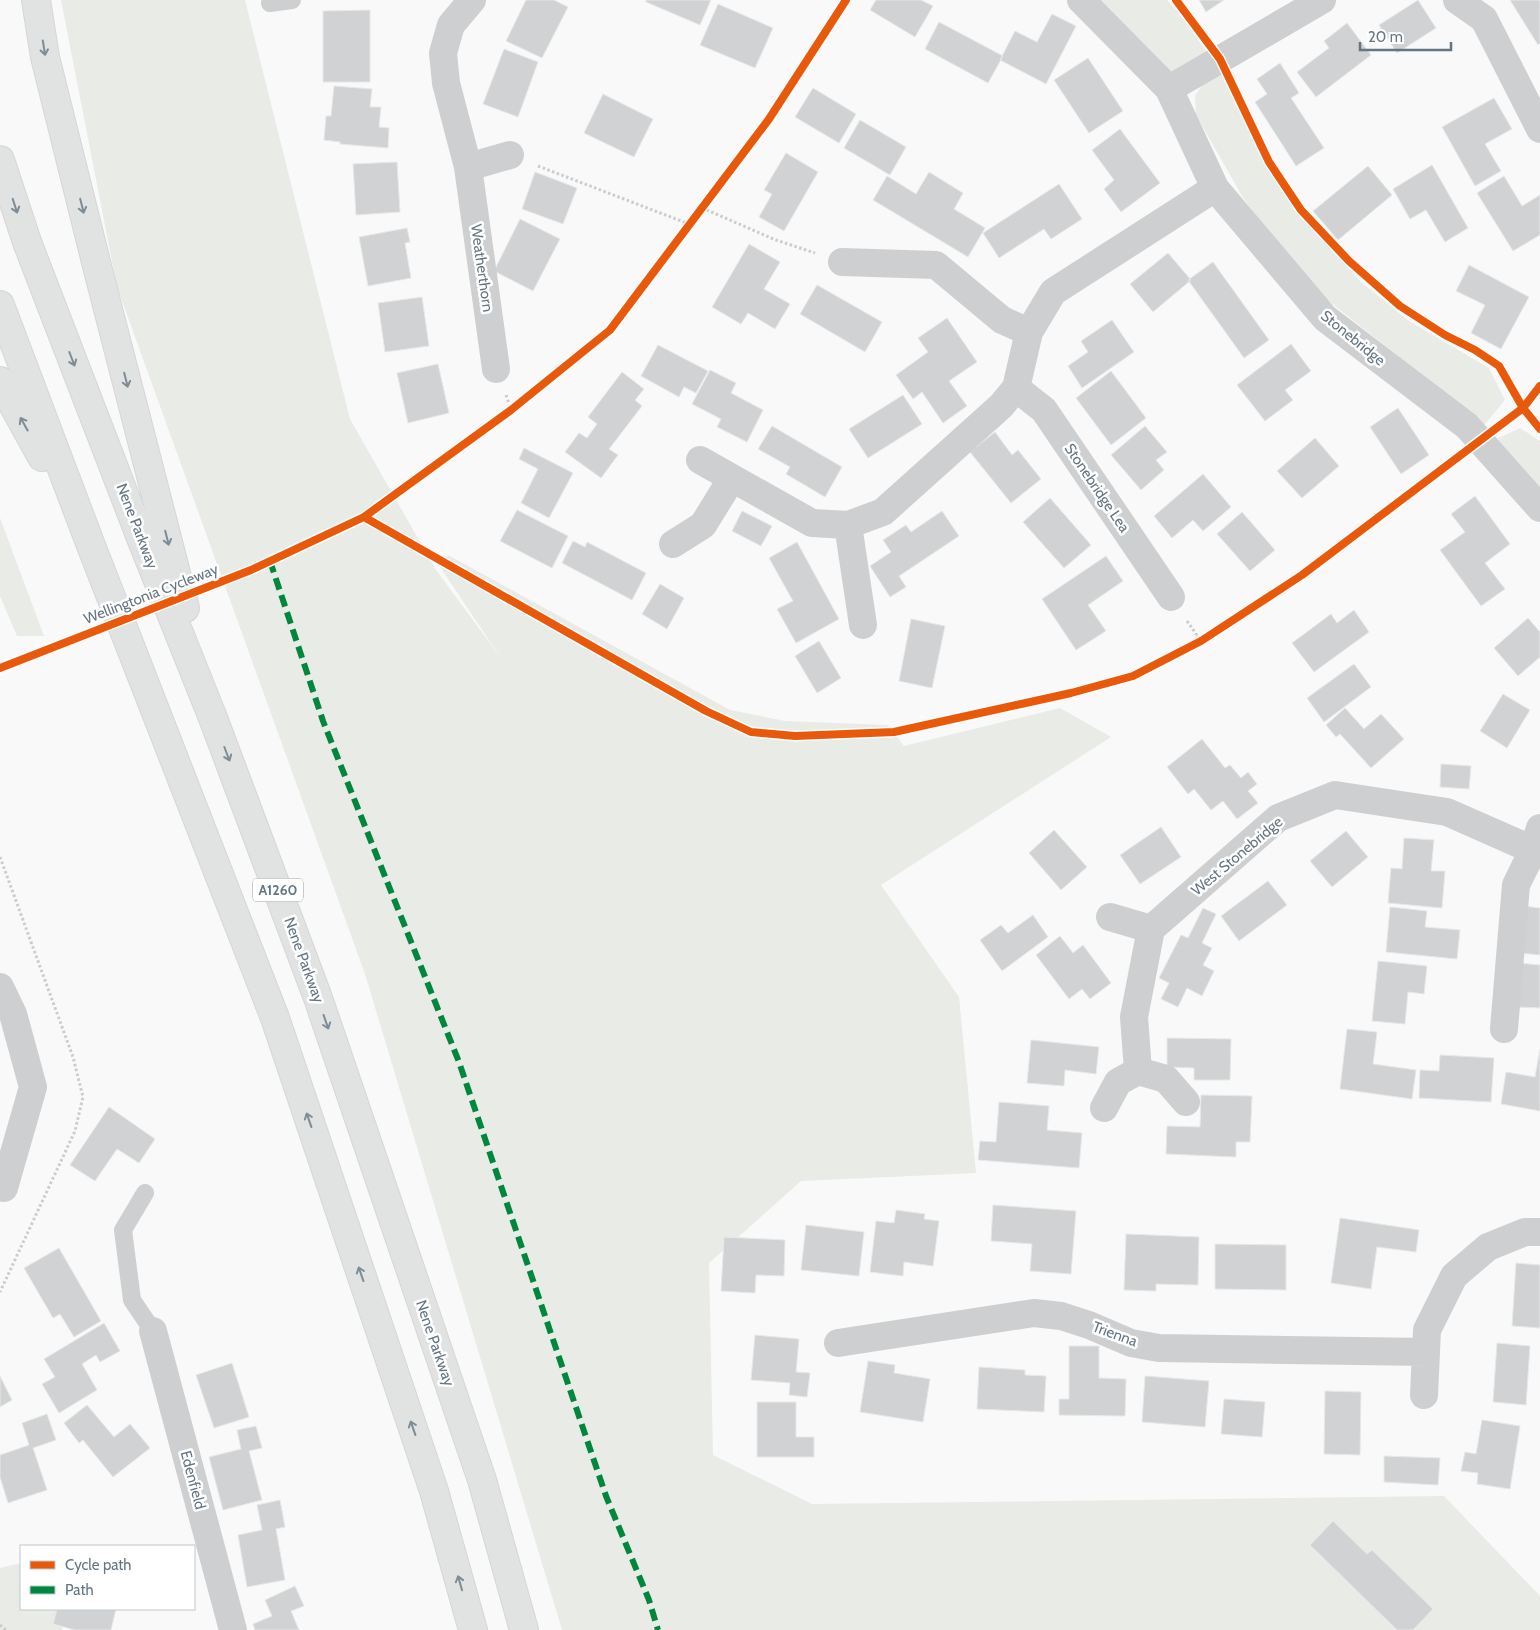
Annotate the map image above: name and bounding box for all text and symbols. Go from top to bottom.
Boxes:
scale bar [1360,20,1451,52]
text: 20 m [1368,28,1403,46]
one-way arrow [39,40,49,56]
one-way arrow [11,198,21,214]
one-way arrow [78,198,87,214]
street label: Weatherthorn [467,223,497,313]
street label: Stonebridge [1317,307,1389,370]
one-way arrow [68,351,77,366]
one-way arrow [122,372,131,388]
one-way arrow [19,417,29,432]
street label: Stonebridge Lea [1061,440,1134,536]
street label: Nene Parkway [113,481,162,572]
one-way arrow [163,529,172,545]
street label: Wellingtonia Cycleway [81,560,221,628]
one-way arrow [223,746,232,762]
street label: West Stonebridge [1188,812,1286,899]
road number: A1260 [253,878,303,902]
street label: Nene Parkway [280,915,328,1006]
one-way arrow [322,1013,331,1029]
one-way arrow [304,1112,314,1128]
one-way arrow [356,1266,365,1282]
street label: Nene Parkway [412,1298,458,1389]
street label: Trienna [1090,1318,1141,1351]
one-way arrow [407,1420,417,1436]
street label: Edenfield [177,1449,209,1511]
legend [20,1545,195,1610]
text: Cycle path [65,1556,131,1574]
one-way arrow [455,1576,464,1592]
text: Path [65,1581,94,1599]

